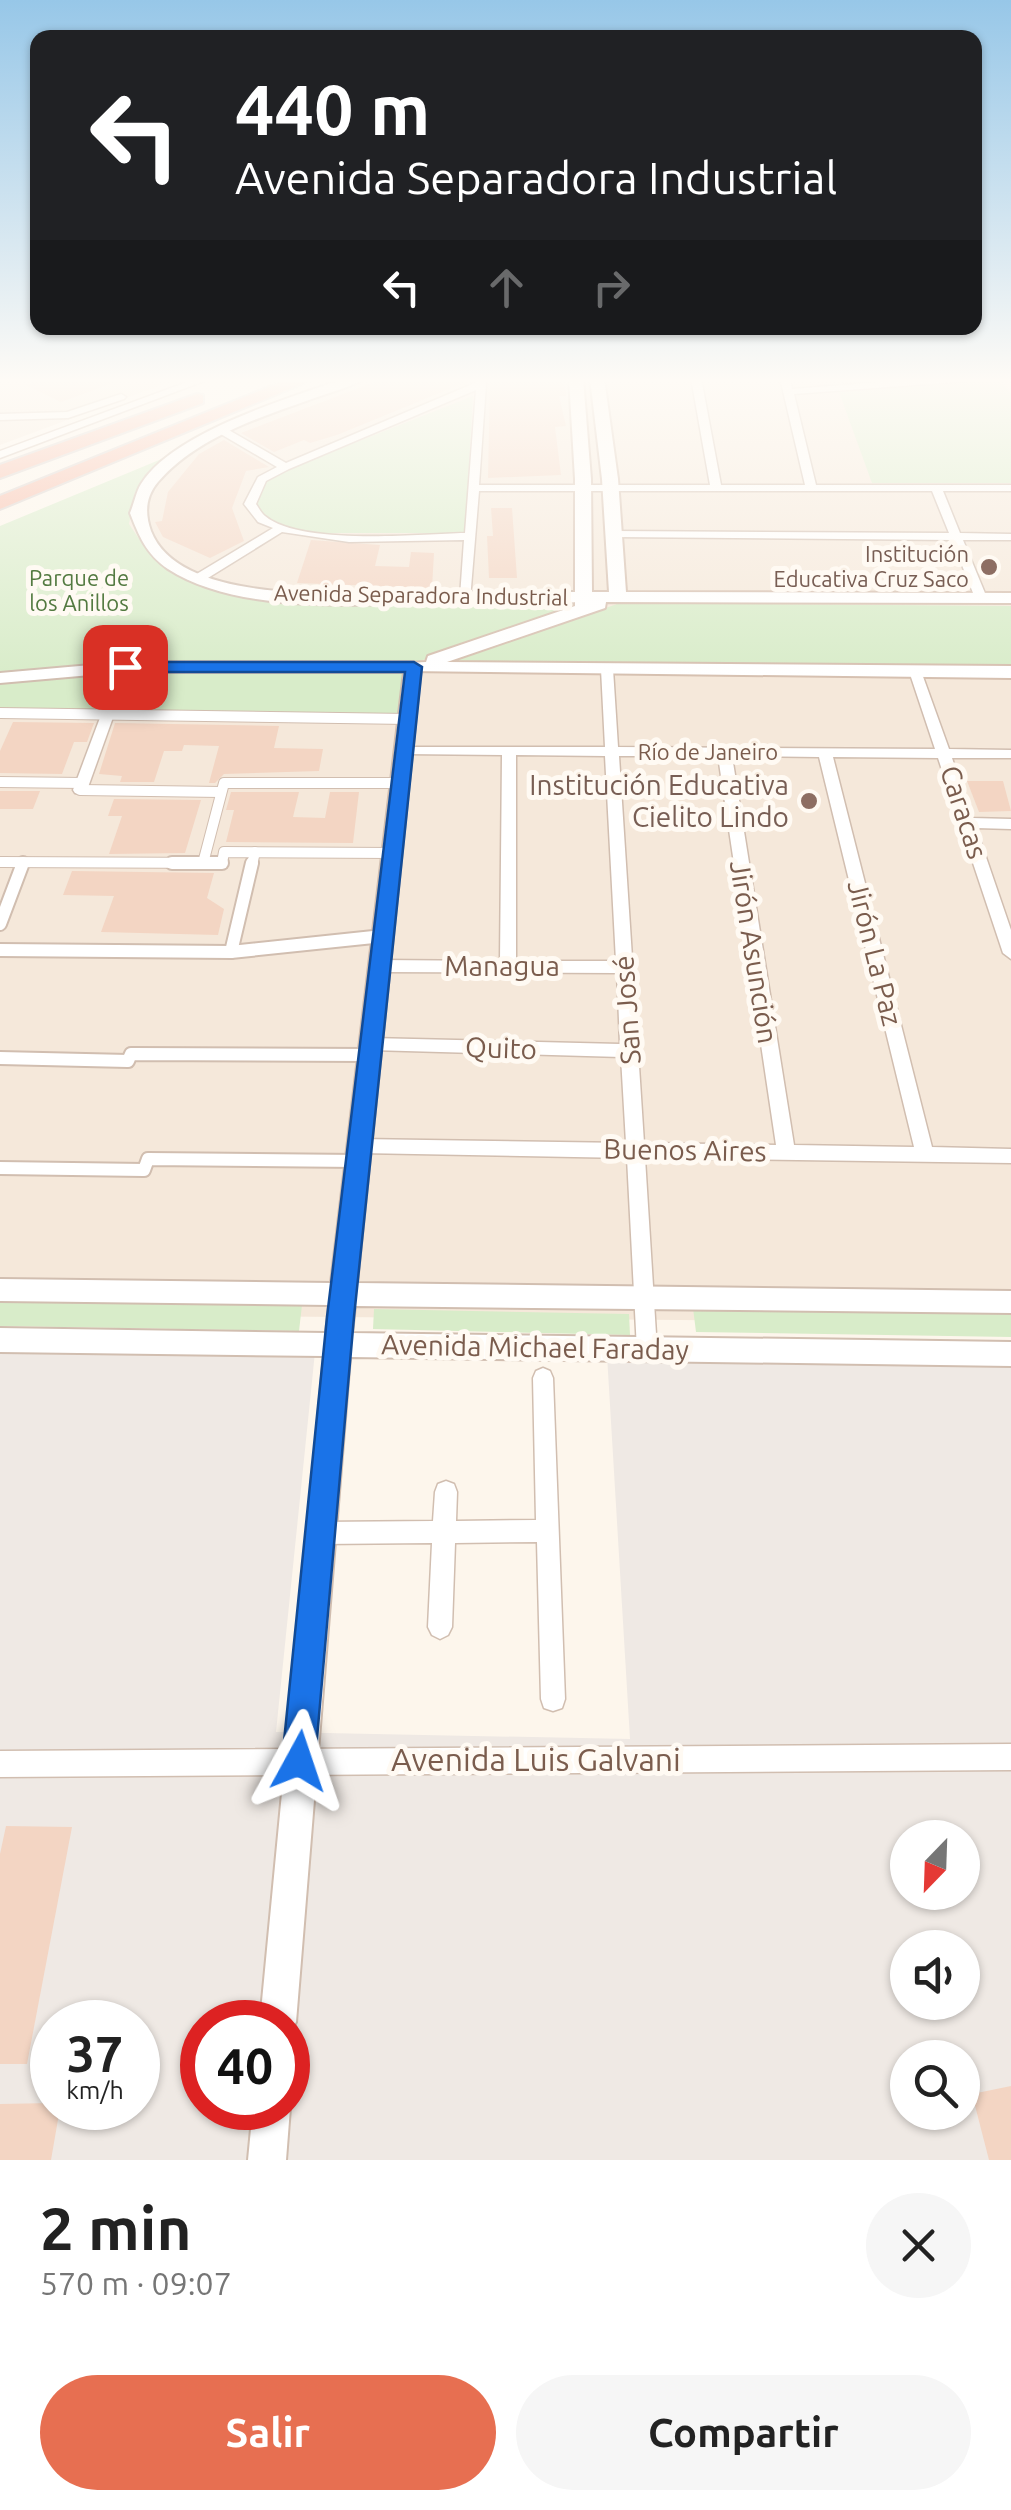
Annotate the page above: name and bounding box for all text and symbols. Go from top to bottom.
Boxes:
icon: left [70,70,200,200]
text: 440 m [235,70,430,148]
text: Avenida Separadora Industrial [235,152,837,203]
icon: left [374,260,429,315]
icon: ahead [479,260,534,315]
icon: right [584,260,639,315]
place label: Institución Educativa Cruz Saco [774,541,969,591]
marker: Institución Educativa Cruz Saco [978,556,1000,578]
park label: Parque de los Anillos [29,565,129,615]
street label: Avenida Separadora Industrial [274,579,569,610]
pin [83,625,168,710]
icon: arrive [98,640,153,695]
street label: Río de Janeiro [638,739,778,764]
street label: Caracas [935,761,994,862]
place label: Institución Educativa Cielito Lindo [529,769,789,832]
marker: Institución Educativa Cielito Lindo [798,790,820,812]
street label: Jirón Asunción [725,858,784,1046]
street label: Jirón La Paz [842,877,909,1029]
street label: Managua [444,950,560,981]
street label: San José [607,954,646,1066]
street label: Quito [465,1031,537,1064]
street label: Buenos Aires [603,1133,767,1166]
street label: Avenida Michael Faraday [381,1328,689,1365]
position arrow [247,1709,351,1813]
street label: Avenida Luis Galvani [391,1741,681,1777]
north arrow [890,1820,980,1910]
map controls [890,1820,980,2130]
button: sound [890,1930,980,2020]
speed limit sign: 40 [180,2000,310,2130]
text: 37 [67,2025,123,2081]
button: search [890,2040,980,2130]
text: km/h [66,2076,124,2104]
button: close [866,2193,971,2298]
text: 2 min [40,2194,192,2261]
text: 570 m · 09:07 [40,2265,232,2301]
button: Salir [40,2375,496,2490]
button: Compartir [516,2375,971,2490]

